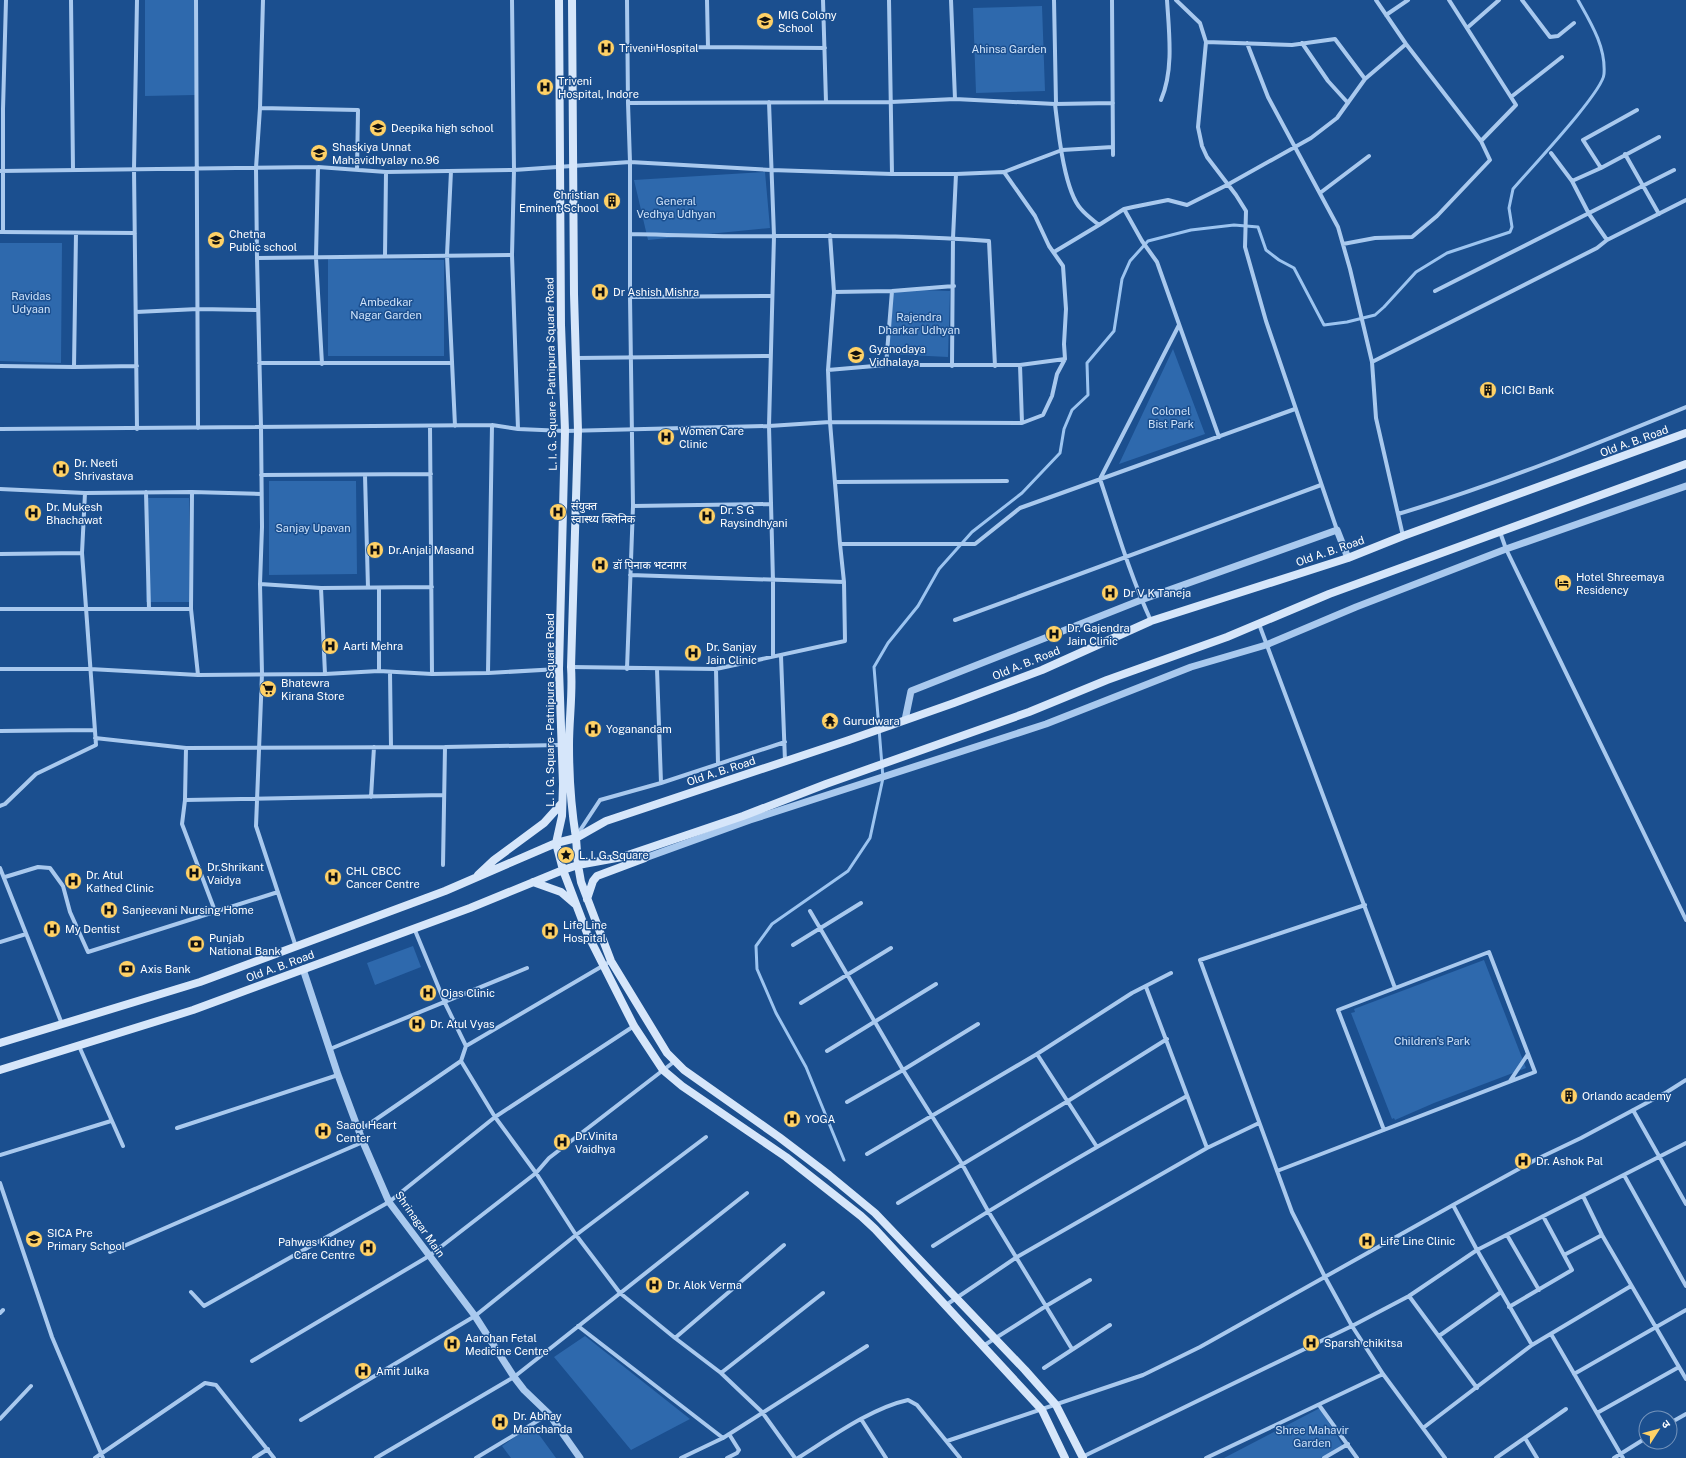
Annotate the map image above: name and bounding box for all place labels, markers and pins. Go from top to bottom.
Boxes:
place label: MIG Colony School [778,9,837,34]
school or university icon: MIG Colony School [755,11,775,31]
hospital icon: Triveni Hospital [596,38,616,58]
place label: Triveni Hospital [619,42,699,54]
place label: Triveni Hospital, Indore [558,75,639,100]
hospital icon: Triveni Hospital, Indore [535,77,555,97]
school or university icon: Deepika high school [368,118,388,138]
place label: Deepika high school [391,122,494,134]
place label: Shaskiya Unnat Mahavidhyalay no.96 [332,141,439,166]
school or university icon: Shaskiya Unnat Mahavidhyalay no.96 [309,143,329,163]
place label: Christian Eminent School [519,189,599,214]
building icon: Christian Eminent School [602,191,622,211]
place label: Chetna Public school [229,228,297,253]
school or university icon: Chetna Public school [206,230,226,250]
hospital icon: Dr Ashish Mishra [590,282,610,302]
place label: Dr Ashish Mishra [613,286,699,298]
place label: Gyanodaya Vidhalaya [869,343,926,368]
school or university icon: Gyanodaya Vidhalaya [846,345,866,365]
building icon: ICICI Bank [1478,380,1498,400]
place label: ICICI Bank [1501,384,1554,396]
place label: Women Care Clinic [679,425,744,450]
hospital icon: Women Care Clinic [656,427,676,447]
place label: Dr. Neeti Shrivastava [74,457,133,482]
hospital icon: Dr. Neeti Shrivastava [51,459,71,479]
place label: संयुक्त स्वास्थ्य क्लिनिक [571,500,636,525]
place label: Dr. Mukesh Bhachawat [46,501,102,526]
hospital icon: संयुक्त स्वास्थ्य क्लिनिक [548,502,568,522]
hospital icon: Dr. Mukesh Bhachawat [23,503,43,523]
place label: Dr. S G Raysindhyani [720,504,787,529]
hospital icon: Dr. S G Raysindhyani [697,506,717,526]
hospital icon: Dr.Anjali Masand [365,540,385,560]
place label: Dr.Anjali Masand [388,544,474,556]
hospital icon: डॉ पिनाक भटनागर [590,555,610,575]
place label: डॉ पिनाक भटनागर [612,559,687,571]
place label: Hotel Shreemaya Residency [1576,571,1664,596]
hotel icon: Hotel Shreemaya Residency [1553,573,1573,593]
hospital icon: Dr V K Taneja [1100,583,1120,603]
place label: Dr V K Taneja [1123,587,1191,599]
place label: Dr. Gajendra Jain Clinic [1067,622,1130,647]
hospital icon: Dr. Gajendra Jain Clinic [1044,624,1064,644]
hospital icon: Aarti Mehra [320,636,340,656]
place label: Aarti Mehra [343,640,403,652]
place label: Dr. Sanjay Jain Clinic [706,641,757,666]
hospital icon: Dr. Sanjay Jain Clinic [683,643,703,663]
place label: Bhatewra Kirana Store [281,677,345,702]
supermarket icon: Bhatewra Kirana Store [258,679,278,699]
temple icon: Gurudwara [820,711,840,731]
place label: Gurudwara [843,715,900,727]
hospital icon: Yoganandam [583,719,603,739]
place label: Yoganandam [606,723,672,735]
place icon: L. I. G. Square [556,845,576,865]
place label: L. I. G. Square [579,849,649,861]
place label: Dr.Shrikant Vaidya [207,861,264,886]
hospital icon: Dr.Shrikant Vaidya [184,863,204,883]
place label: CHL CBCC Cancer Centre [346,865,420,890]
hospital icon: CHL CBCC Cancer Centre [323,867,343,887]
place label: Dr. Atul Kathed Clinic [86,869,154,894]
hospital icon: Dr. Atul Kathed Clinic [63,871,83,891]
hospital icon: Sanjeevani Nursing Home [99,900,119,920]
place label: Sanjeevani Nursing Home [122,904,254,916]
hospital icon: My Dentist [42,919,62,939]
place label: Life Line Hospital [563,919,607,944]
hospital icon: Life Line Hospital [540,921,560,941]
place label: My Dentist [65,923,120,935]
place label: Punjab National Bank [209,932,281,957]
bank icon: Punjab National Bank [186,934,206,954]
bank icon: Axis Bank [117,959,137,979]
place label: Axis Bank [140,963,191,975]
hospital icon: Ojas Clinic [418,983,438,1003]
place label: Ojas Clinic [441,987,495,999]
hospital icon: Dr. Atul Vyas [407,1014,427,1034]
place label: Dr. Atul Vyas [430,1018,495,1030]
building icon: Orlando academy [1559,1086,1579,1106]
place label: Orlando academy [1582,1090,1672,1102]
hospital icon: YOGA [782,1109,802,1129]
place label: YOGA [805,1113,836,1125]
place label: Saaol Heart Center [336,1119,397,1144]
hospital icon: Saaol Heart Center [313,1121,333,1141]
place label: Dr.Vinita Vaidhya [575,1130,618,1155]
hospital icon: Dr.Vinita Vaidhya [552,1132,572,1152]
hospital icon: Dr. Ashok Pal [1513,1151,1533,1171]
place label: Dr. Ashok Pal [1536,1155,1603,1167]
place label: SICA Pre Primary School [47,1227,125,1252]
school or university icon: SICA Pre Primary School [24,1229,44,1249]
hospital icon: Life Line Clinic [1357,1231,1377,1251]
place label: Life Line Clinic [1380,1235,1455,1247]
place label: Pahwas Kidney Care Centre [278,1236,355,1261]
hospital icon: Pahwas Kidney Care Centre [358,1238,378,1258]
hospital icon: Dr. Alok Verma [644,1275,664,1295]
place label: Dr. Alok Verma [667,1279,742,1291]
place label: Aarohan Fetal Medicine Centre [465,1332,549,1357]
hospital icon: Sparsh chikitsa [1301,1333,1321,1353]
hospital icon: Aarohan Fetal Medicine Centre [442,1334,462,1354]
place label: Sparsh chikitsa [1324,1337,1403,1349]
hospital icon: Amit Julka [353,1361,373,1381]
place label: Amit Julka [376,1365,429,1377]
place label: Dr. Abhay Manchanda [513,1410,572,1435]
hospital icon: Dr. Abhay Manchanda [490,1412,510,1432]

